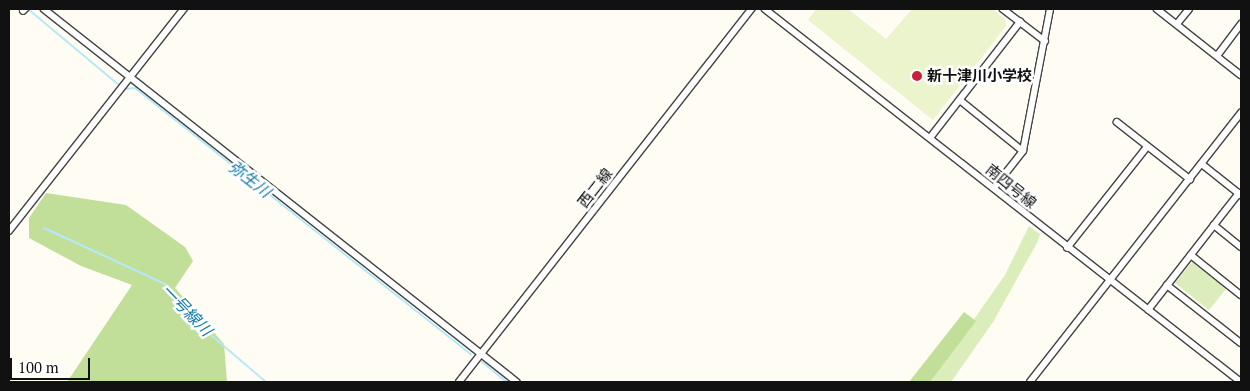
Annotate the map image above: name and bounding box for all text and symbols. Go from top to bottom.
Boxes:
place label: 新十津川小学校 [927,67,1032,85]
marker: 新十津川小学校 [911,70,923,82]
water label: 弥生川 [225,157,275,201]
street label: 南四号線 [982,160,1040,212]
street label: 西二線 [574,165,616,211]
water label: 一号線川 [158,280,216,340]
scale bar [12,348,92,380]
text: 100 m [18,357,59,377]

